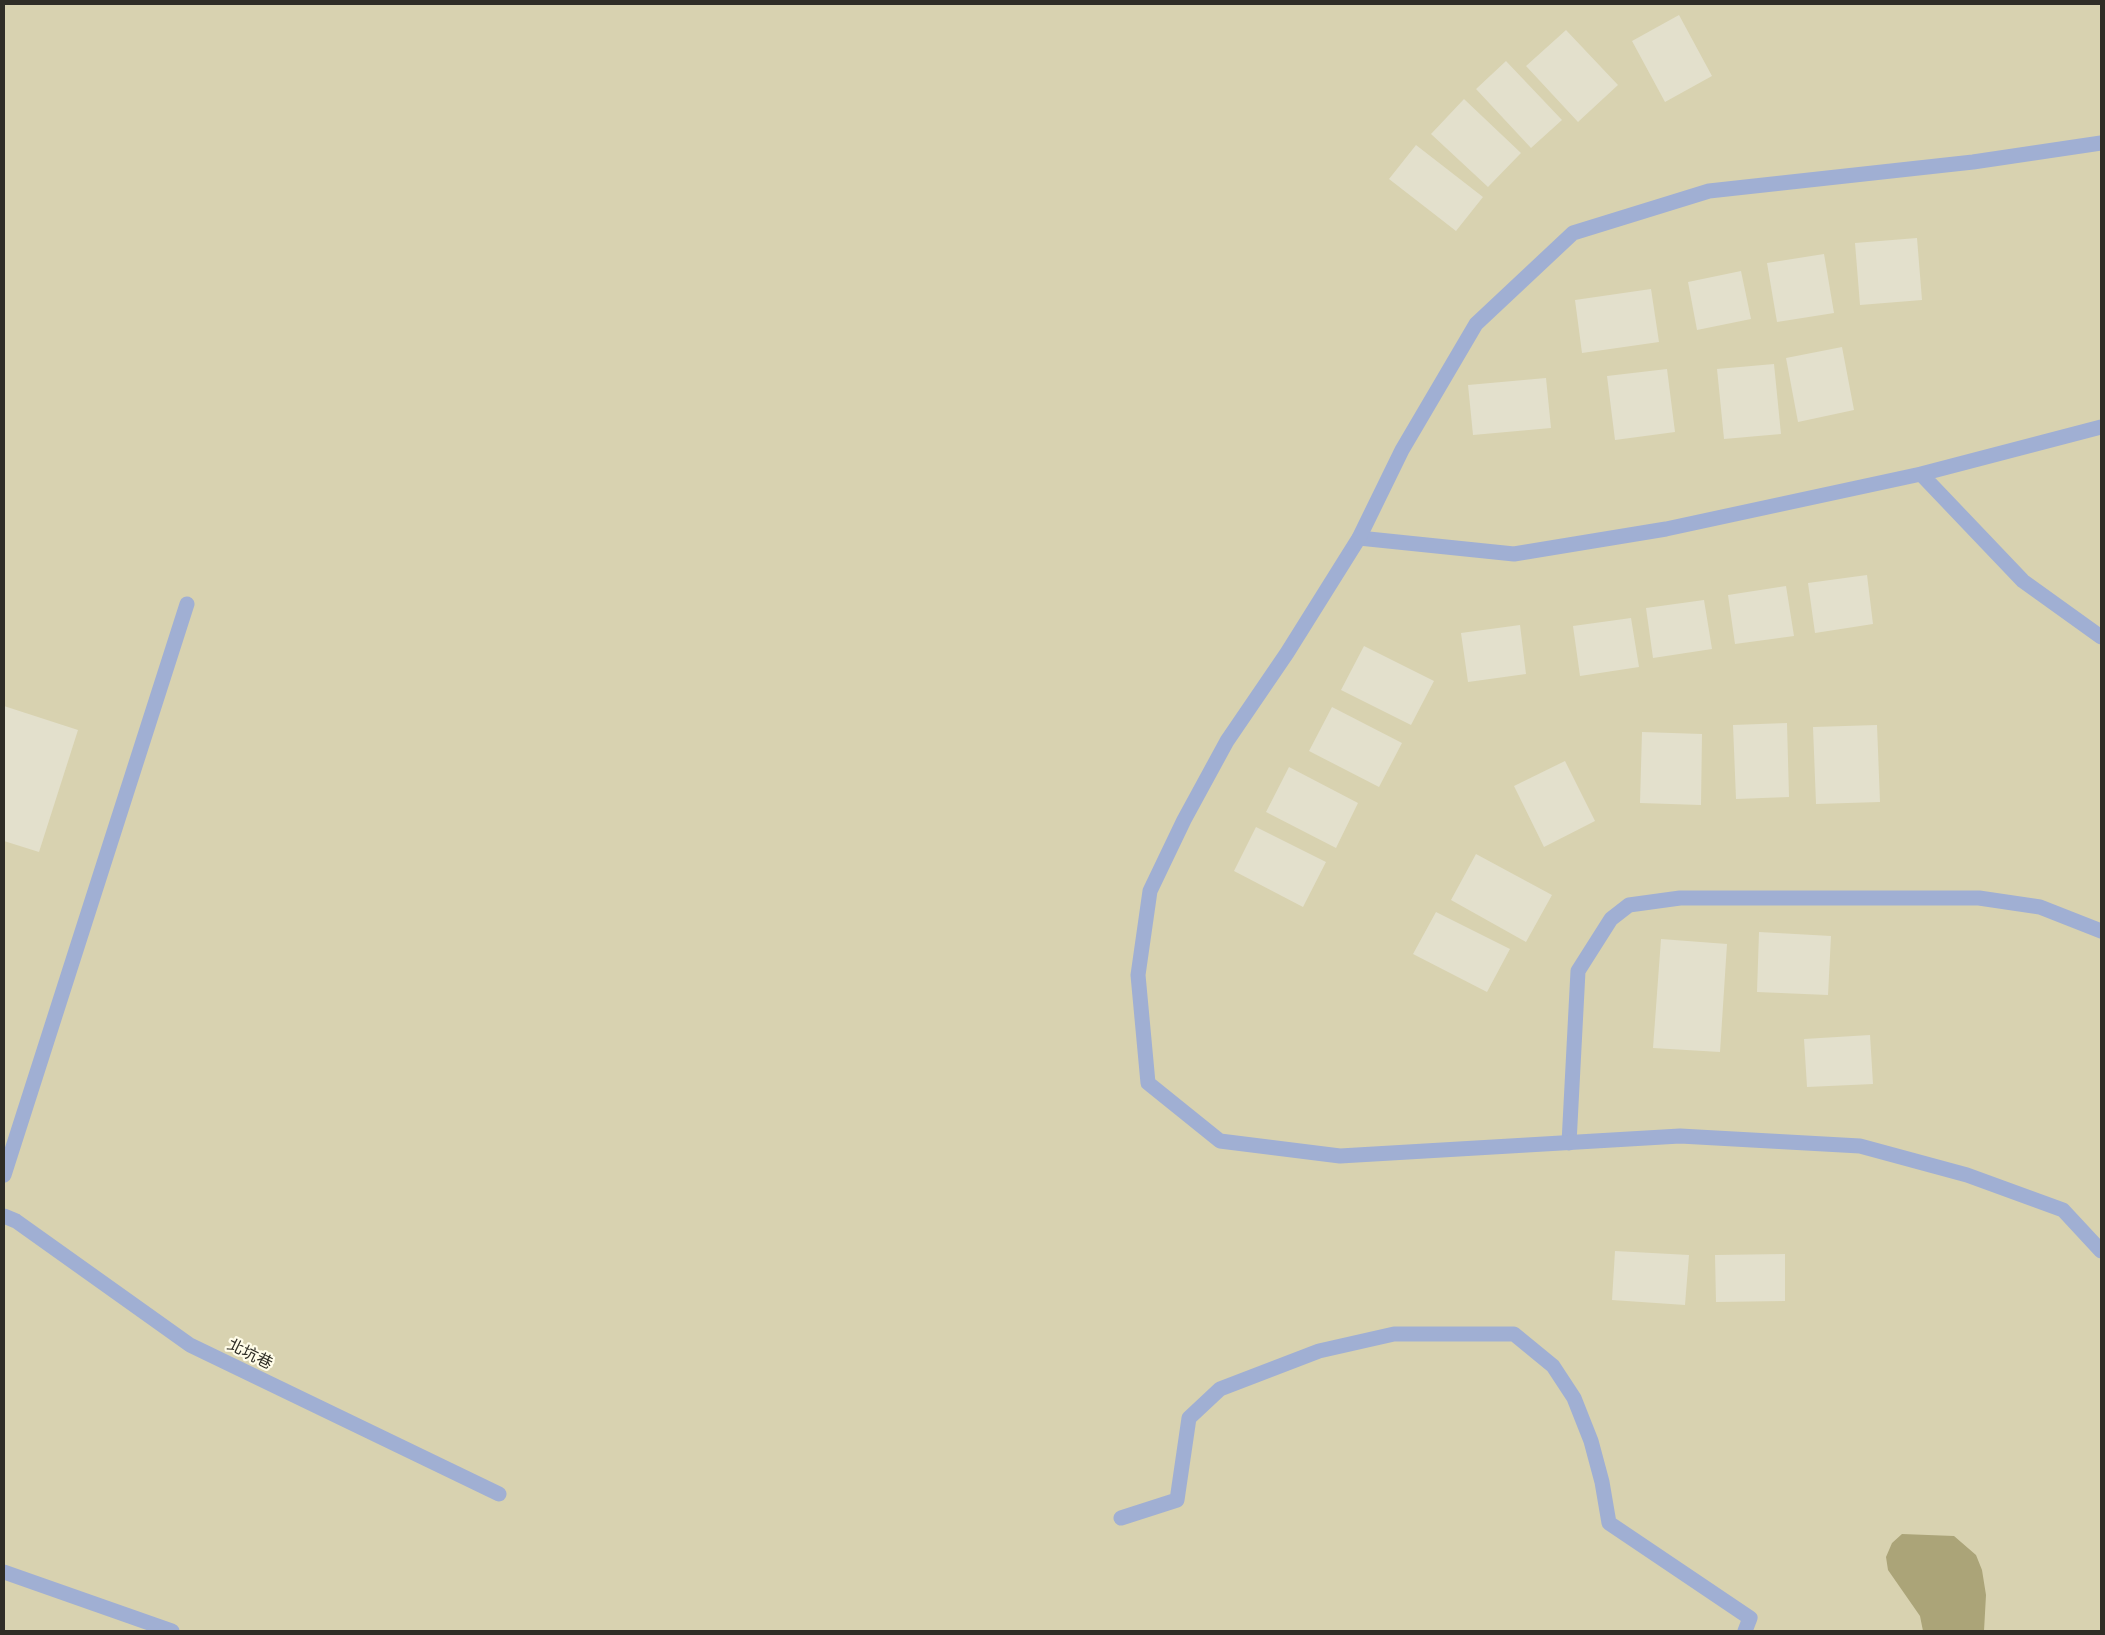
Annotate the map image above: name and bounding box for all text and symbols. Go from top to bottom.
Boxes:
street label: 北坑巷 [224,1335,276,1373]

